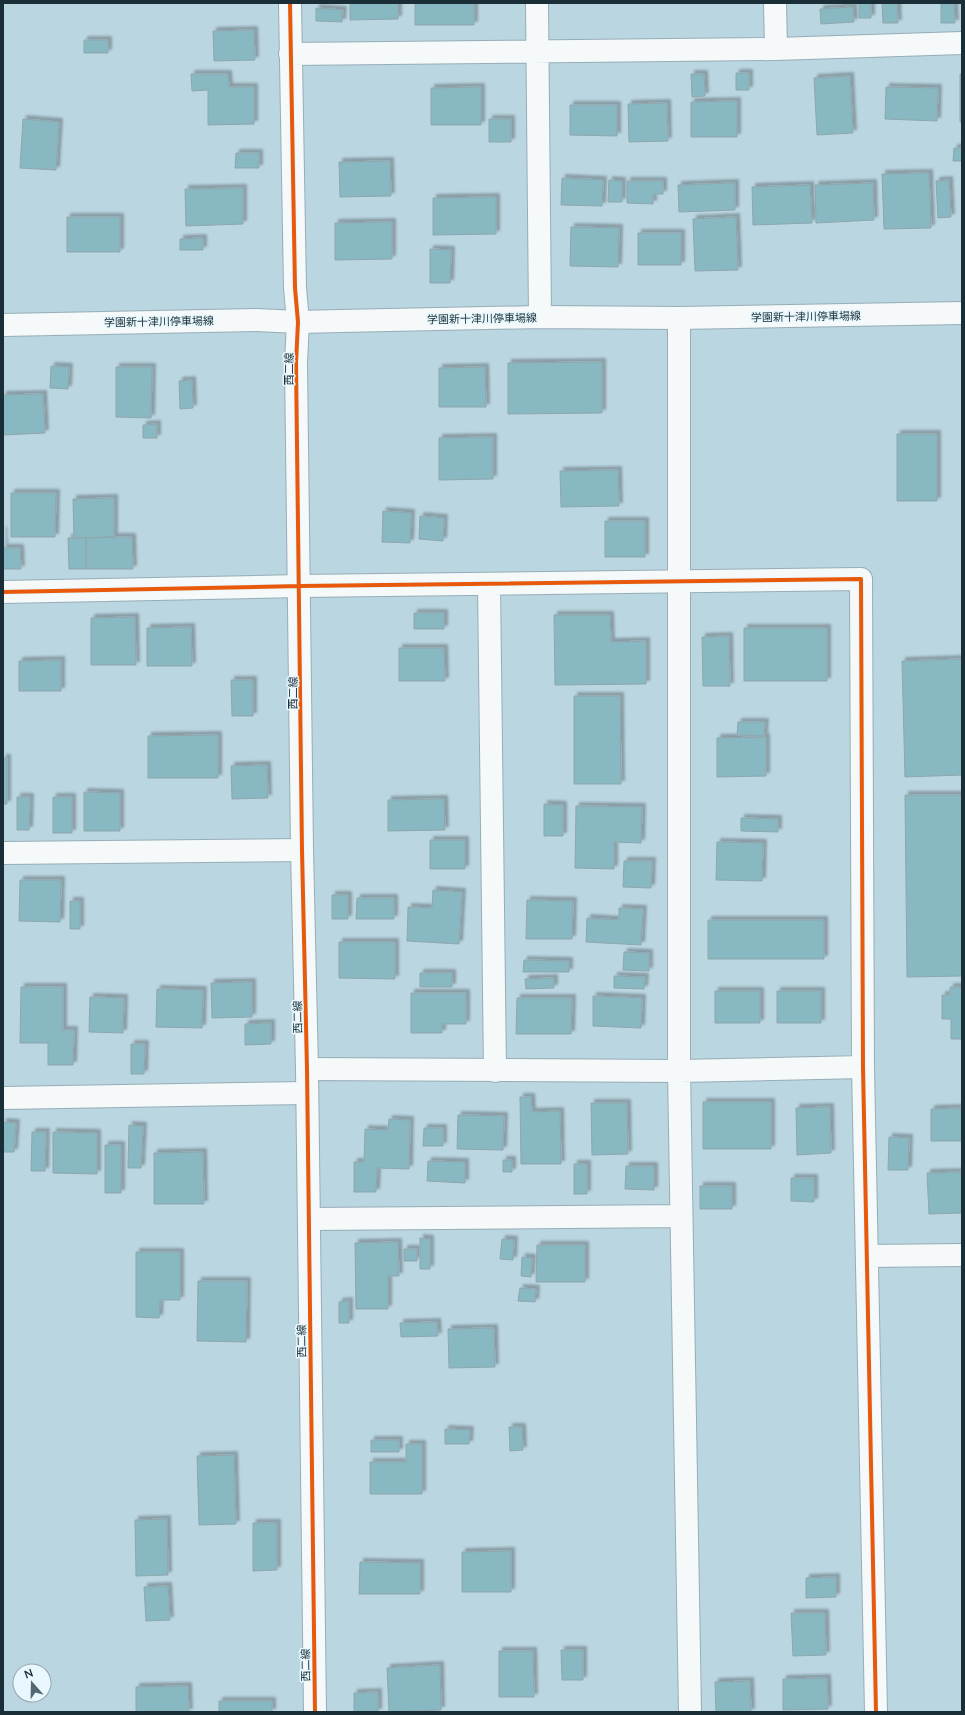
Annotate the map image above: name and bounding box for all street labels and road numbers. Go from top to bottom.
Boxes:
street label: 学園新十津川停車場線 [751,309,861,323]
street label: 学園新十津川停車場線 [427,311,537,325]
street label: 学園新十津川停車場線 [104,314,214,328]
street label: 西二線 [282,353,295,386]
street label: 西二線 [286,677,299,710]
street label: 西二線 [290,1000,304,1034]
street label: 西二線 [294,1324,308,1358]
street label: 西二線 [298,1648,312,1682]

